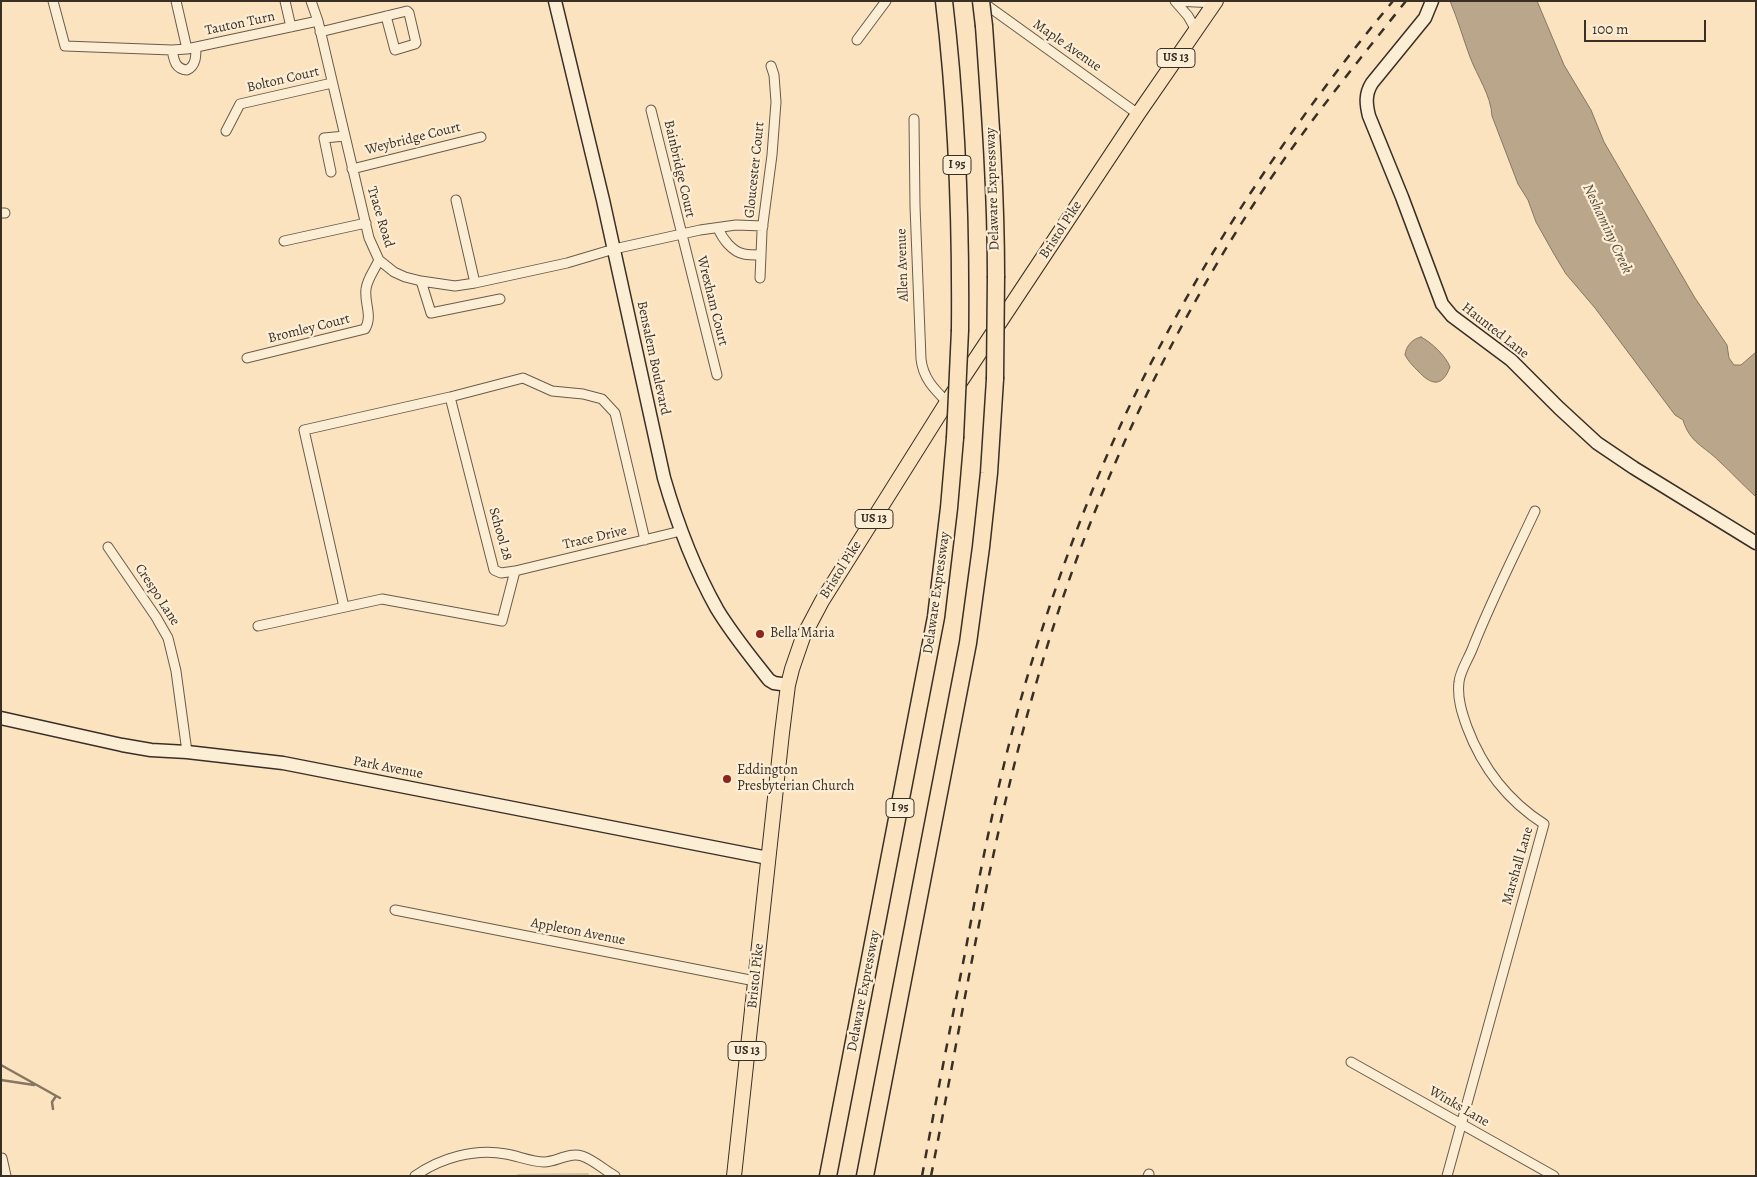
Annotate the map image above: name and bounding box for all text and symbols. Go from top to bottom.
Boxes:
street label: Tauton Turn [204,8,276,40]
scale bar [1587,10,1710,42]
street label: Maple Avenue [1030,16,1104,76]
text: 100 m [1592,19,1629,39]
road number: US 13 [1157,48,1195,68]
street label: Bolton Court [245,64,321,96]
street label: Weybridge Court [364,119,462,159]
street label: Bainbridge Court [660,119,698,219]
street label: Gloucester Court [742,121,768,219]
street label: Delaware Expressway [982,127,1004,251]
road number: I 95 [943,156,971,174]
water label: Neshaminy Creek [1578,181,1636,277]
street label: Trace Road [363,184,397,250]
street label: Bristol Pike [1036,198,1086,262]
street label: Allen Avenue [893,228,913,302]
street label: Wrexham Court [693,254,731,348]
street label: Bensalem Boulevard [633,299,673,417]
street label: Haunted Lane [1458,300,1532,362]
street label: Bromley Court [266,311,352,347]
street label: School 28 [484,506,516,562]
road number: US 13 [855,509,893,528]
street label: Trace Drive [561,522,629,554]
street label: Delaware Expressway [920,531,954,655]
street label: Bristol Pike [817,538,865,602]
street label: Crespo Lane [131,561,183,629]
place label: Bella Maria [770,626,835,642]
marker: Bella Maria [754,628,766,640]
street label: Park Avenue [352,753,424,783]
place label: Eddington Presbyterian Church [737,763,854,796]
marker: Eddington Presbyterian Church [721,773,733,785]
road number: I 95 [886,798,914,818]
street label: Marshall Lane [1499,825,1537,907]
street label: Appleton Avenue [529,915,627,949]
street label: Delaware Expressway [844,929,884,1053]
street label: Bristol Pike [744,943,768,1009]
road number: US 13 [728,1042,766,1060]
street label: Winks Lane [1426,1083,1492,1131]

